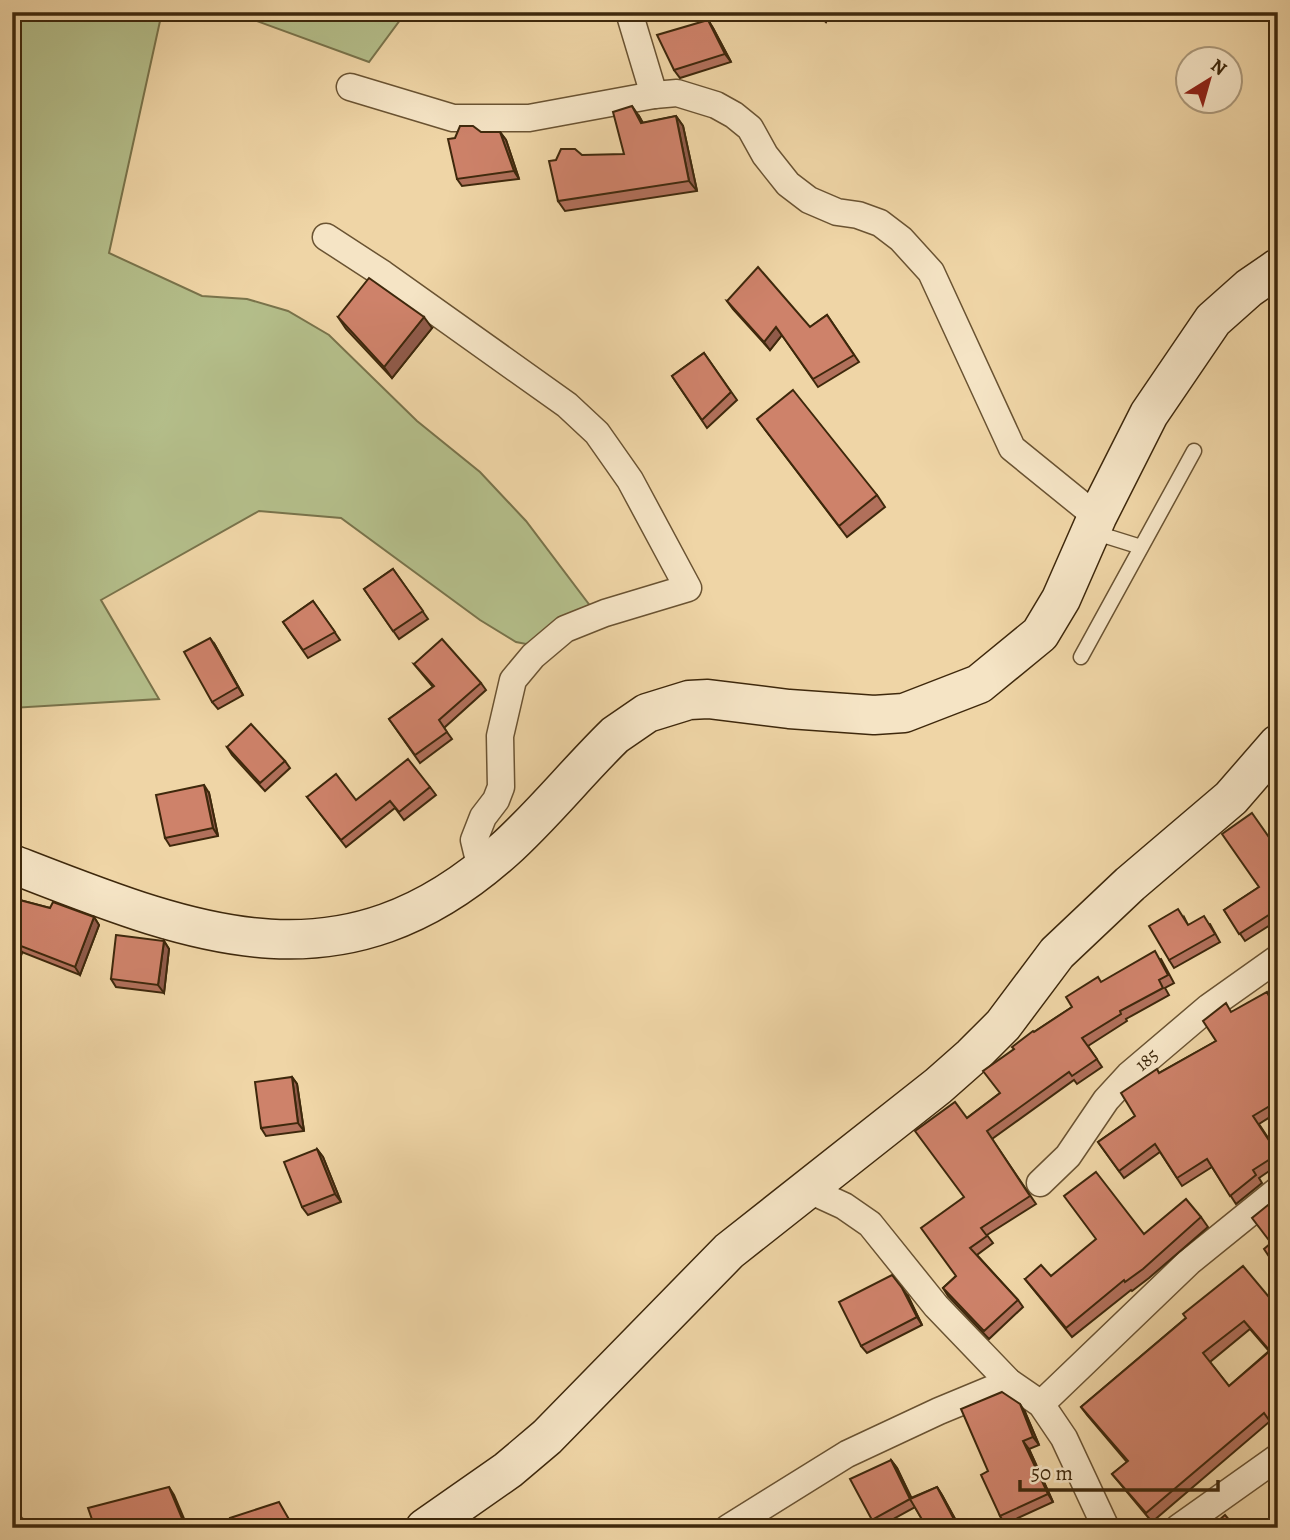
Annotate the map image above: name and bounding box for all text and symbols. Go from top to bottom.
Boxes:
north arrow [1174,46,1244,116]
text: N [1205,53,1232,82]
street label: 185 [1129,1042,1164,1077]
scale bar [1020,1449,1218,1493]
text: 50 m [1031,1459,1073,1487]

